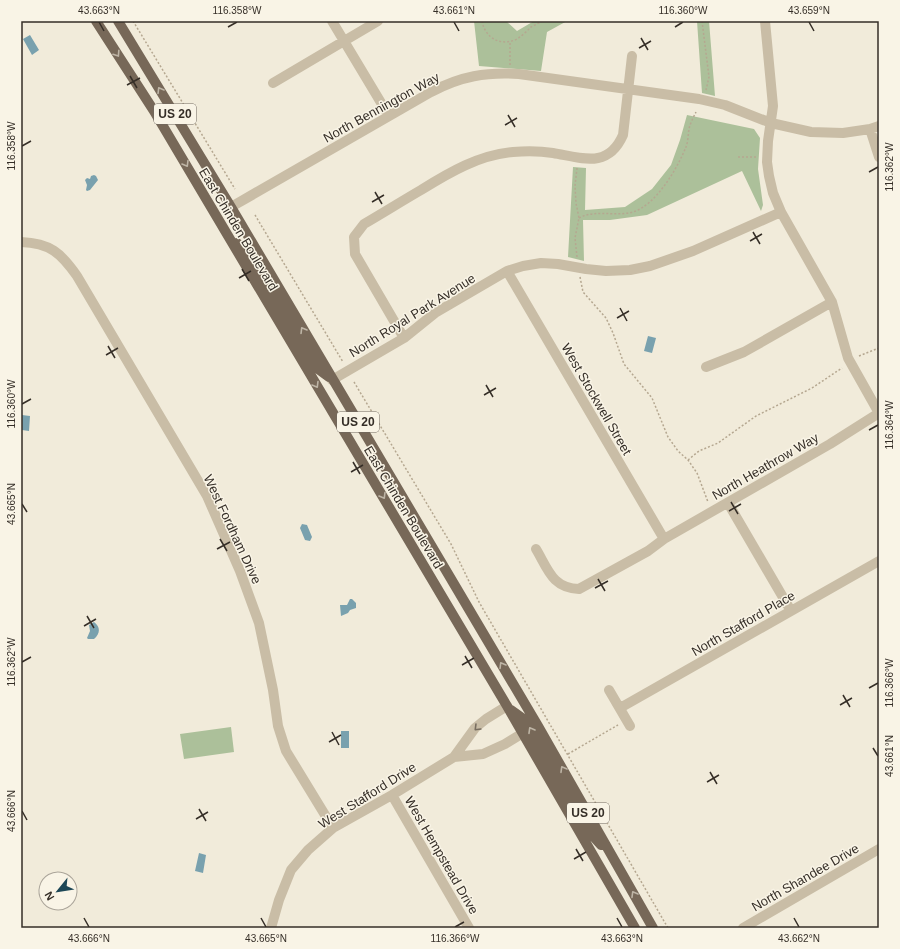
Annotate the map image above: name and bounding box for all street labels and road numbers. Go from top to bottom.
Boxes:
street label: North Bennington Way [321,69,442,146]
road number: US 20 [154,104,196,124]
street label: East Chinden Boulevard [196,165,281,293]
street label: North Royal Park Avenue [346,270,478,360]
street label: West Stockwell Street [559,341,635,458]
road number: US 20 [337,412,379,432]
street label: North Heathrow Way [709,430,821,503]
street label: East Chinden Boulevard [361,443,446,571]
street label: West Fordham Drive [201,472,264,586]
street label: North Stafford Place [689,588,798,659]
street label: West Stafford Drive [316,759,419,832]
street label: West Hempstead Drive [402,794,481,917]
road number: US 20 [567,803,609,823]
street label: North Shandee Drive [749,841,862,914]

